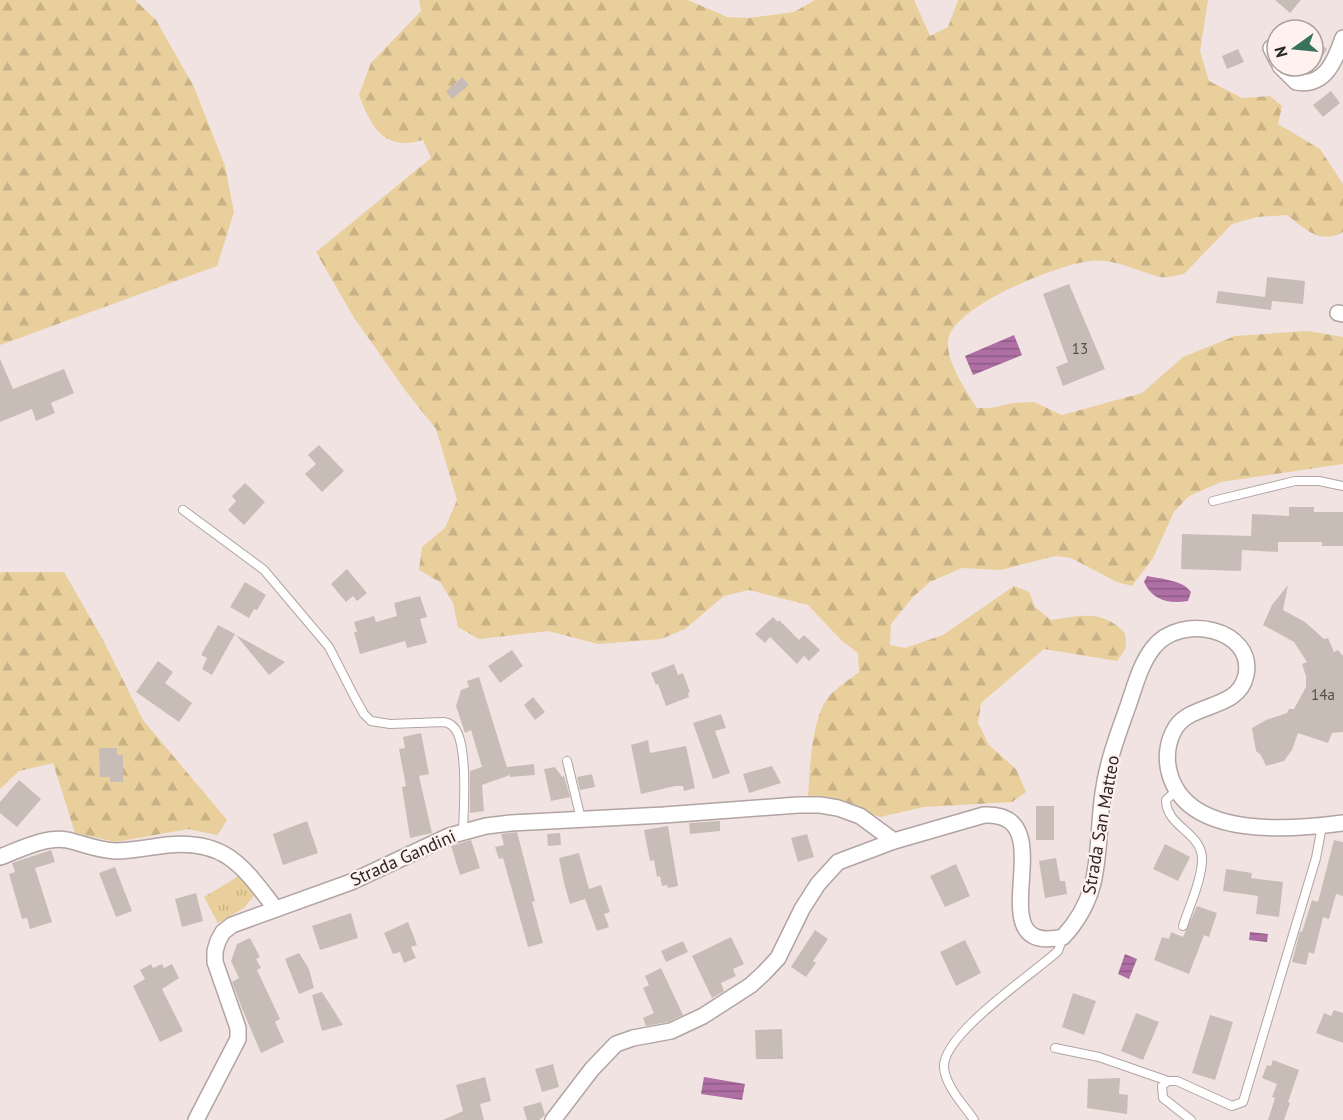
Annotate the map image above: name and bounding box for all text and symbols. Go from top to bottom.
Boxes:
north arrow [1265,18,1325,78]
text: N [1269,44,1292,60]
house number: 13 [1072,339,1088,358]
house number: 14a [1311,685,1335,704]
street label: Strada San Matteo [1077,753,1124,896]
street label: Strada Gandini [346,824,459,891]

